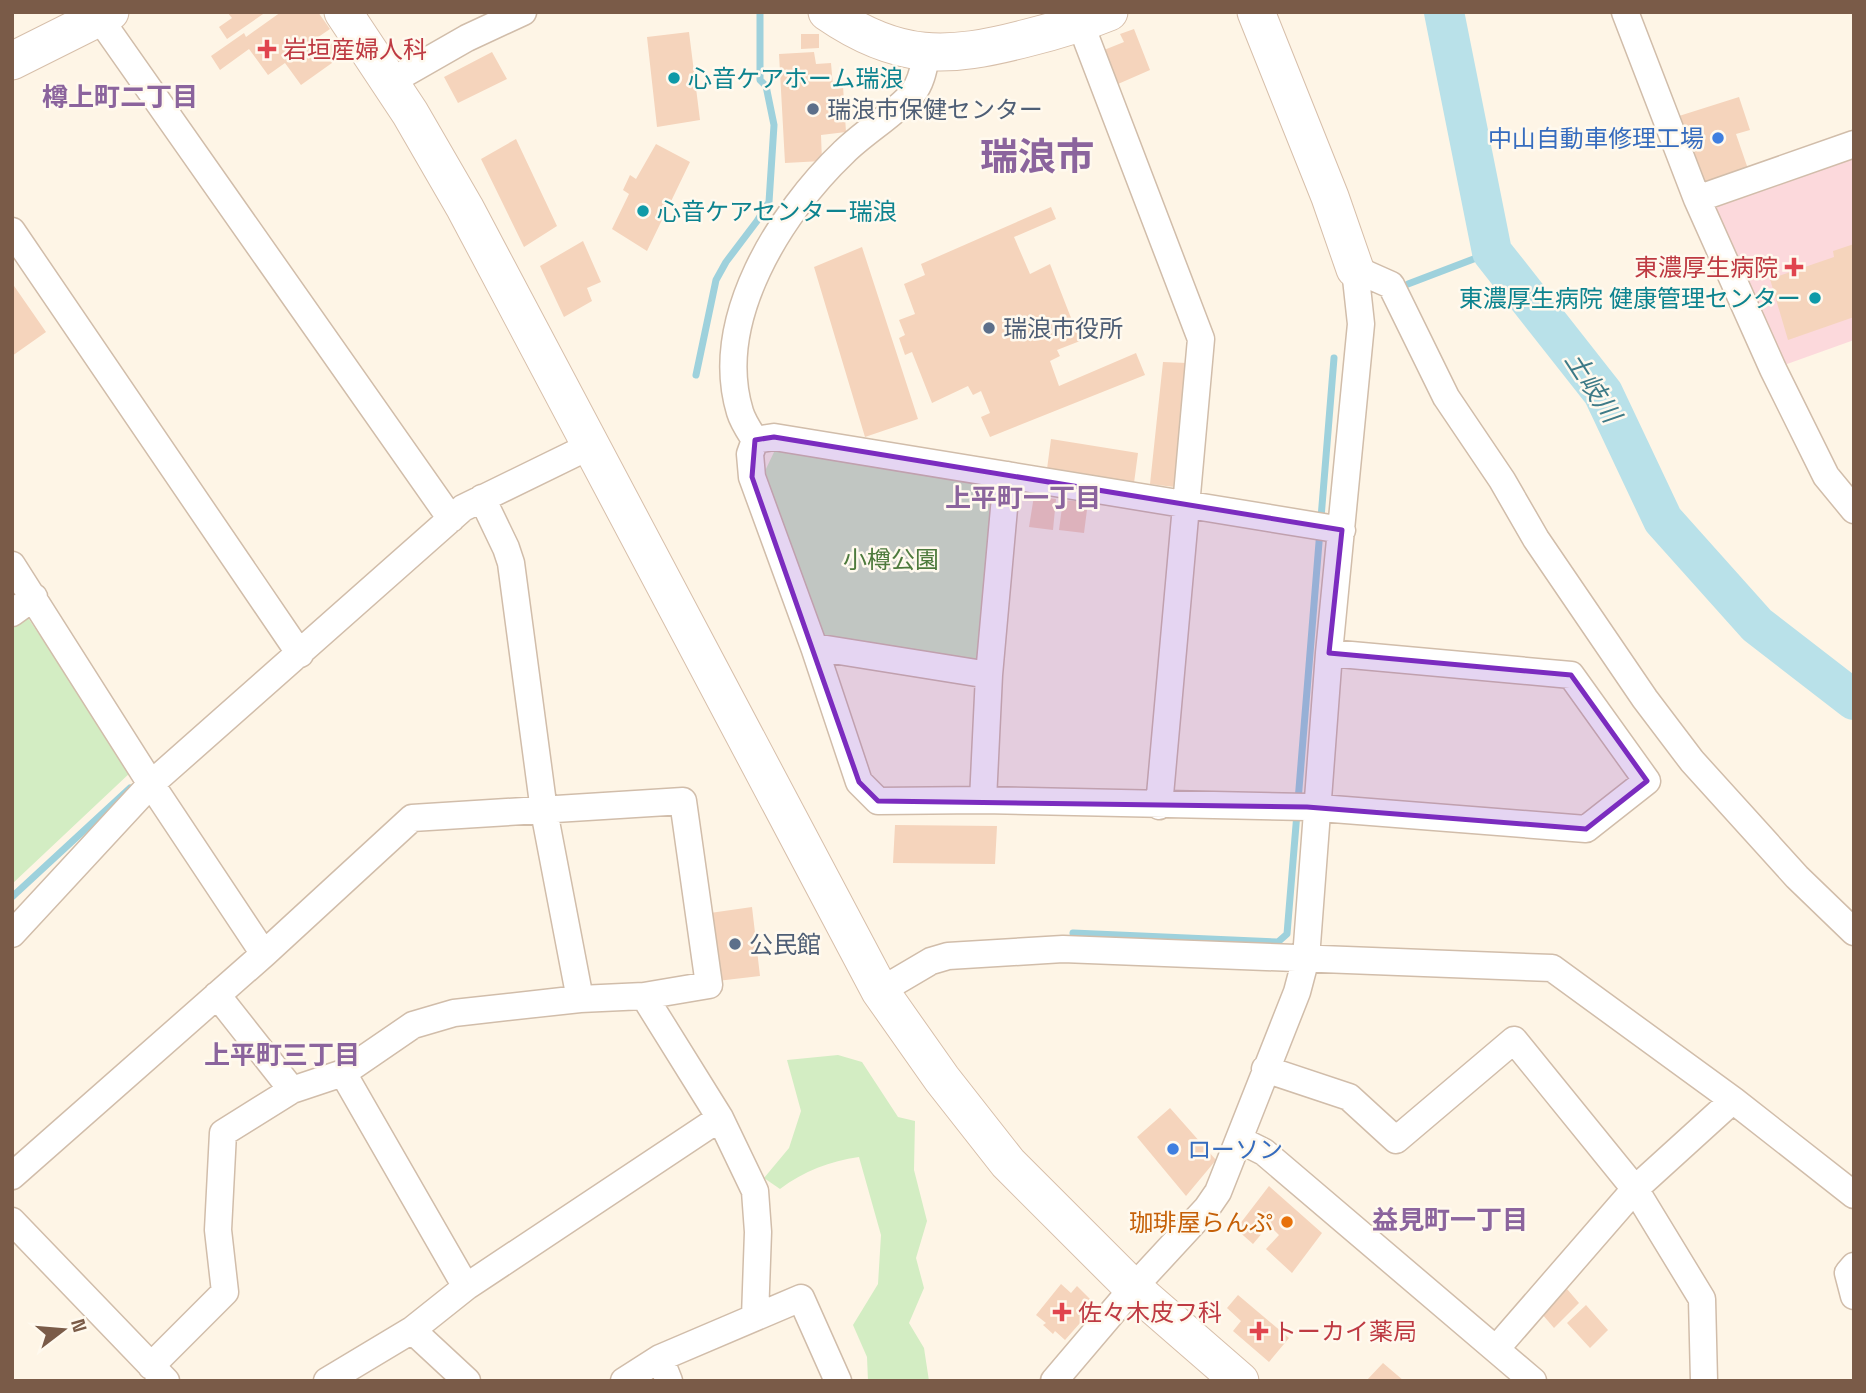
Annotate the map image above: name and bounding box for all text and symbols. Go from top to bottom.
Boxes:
place label: 岩垣産婦人科 [283,34,427,65]
marker: 岩垣産婦人科 [257,39,277,59]
place label: 心音ケアホーム瑞浪 [688,63,903,94]
marker: 心音ケアホーム瑞浪 [666,70,682,86]
district label: 樽上町二丁目 [42,80,198,114]
place label: 瑞浪市保健センター [827,94,1043,125]
marker: 瑞浪市保健センター [805,101,821,117]
place label: 中山自動車修理工場 [1488,123,1704,154]
marker: 中山自動車修理工場 [1710,130,1726,146]
district label: 瑞浪市 [980,133,1094,181]
place label: 心音ケアセンター瑞浪 [657,196,897,227]
marker: 心音ケアセンター瑞浪 [635,203,651,219]
place label: 東濃厚生病院 [1634,252,1778,283]
marker: 東濃厚生病院 [1784,257,1804,277]
place label: 東濃厚生病院 健康管理センター [1459,283,1801,314]
marker: 東濃厚生病院 健康管理センター [1807,290,1823,306]
place label: 瑞浪市役所 [1003,313,1123,344]
marker: 瑞浪市役所 [981,320,997,336]
water label: 土岐川 [1557,345,1630,431]
district label: 上平町一丁目 [945,481,1101,515]
park label: 小樽公園 [843,544,939,575]
place label: 公民館 [749,929,821,960]
marker: 公民館 [727,936,743,952]
district label: 上平町三丁目 [204,1038,360,1072]
place label: ローソン [1187,1134,1283,1165]
marker: ローソン [1165,1141,1181,1157]
district label: 益見町一丁目 [1372,1203,1528,1237]
place label: 珈琲屋らんぷ [1129,1207,1273,1238]
marker: 珈琲屋らんぷ [1279,1214,1295,1230]
north arrow [28,1295,98,1365]
place label: 佐々木皮フ科 [1078,1297,1222,1328]
marker: 佐々木皮フ科 [1052,1302,1072,1322]
text: N [65,1316,93,1335]
place label: トーカイ薬局 [1273,1316,1417,1347]
marker: トーカイ薬局 [1251,1323,1267,1339]

